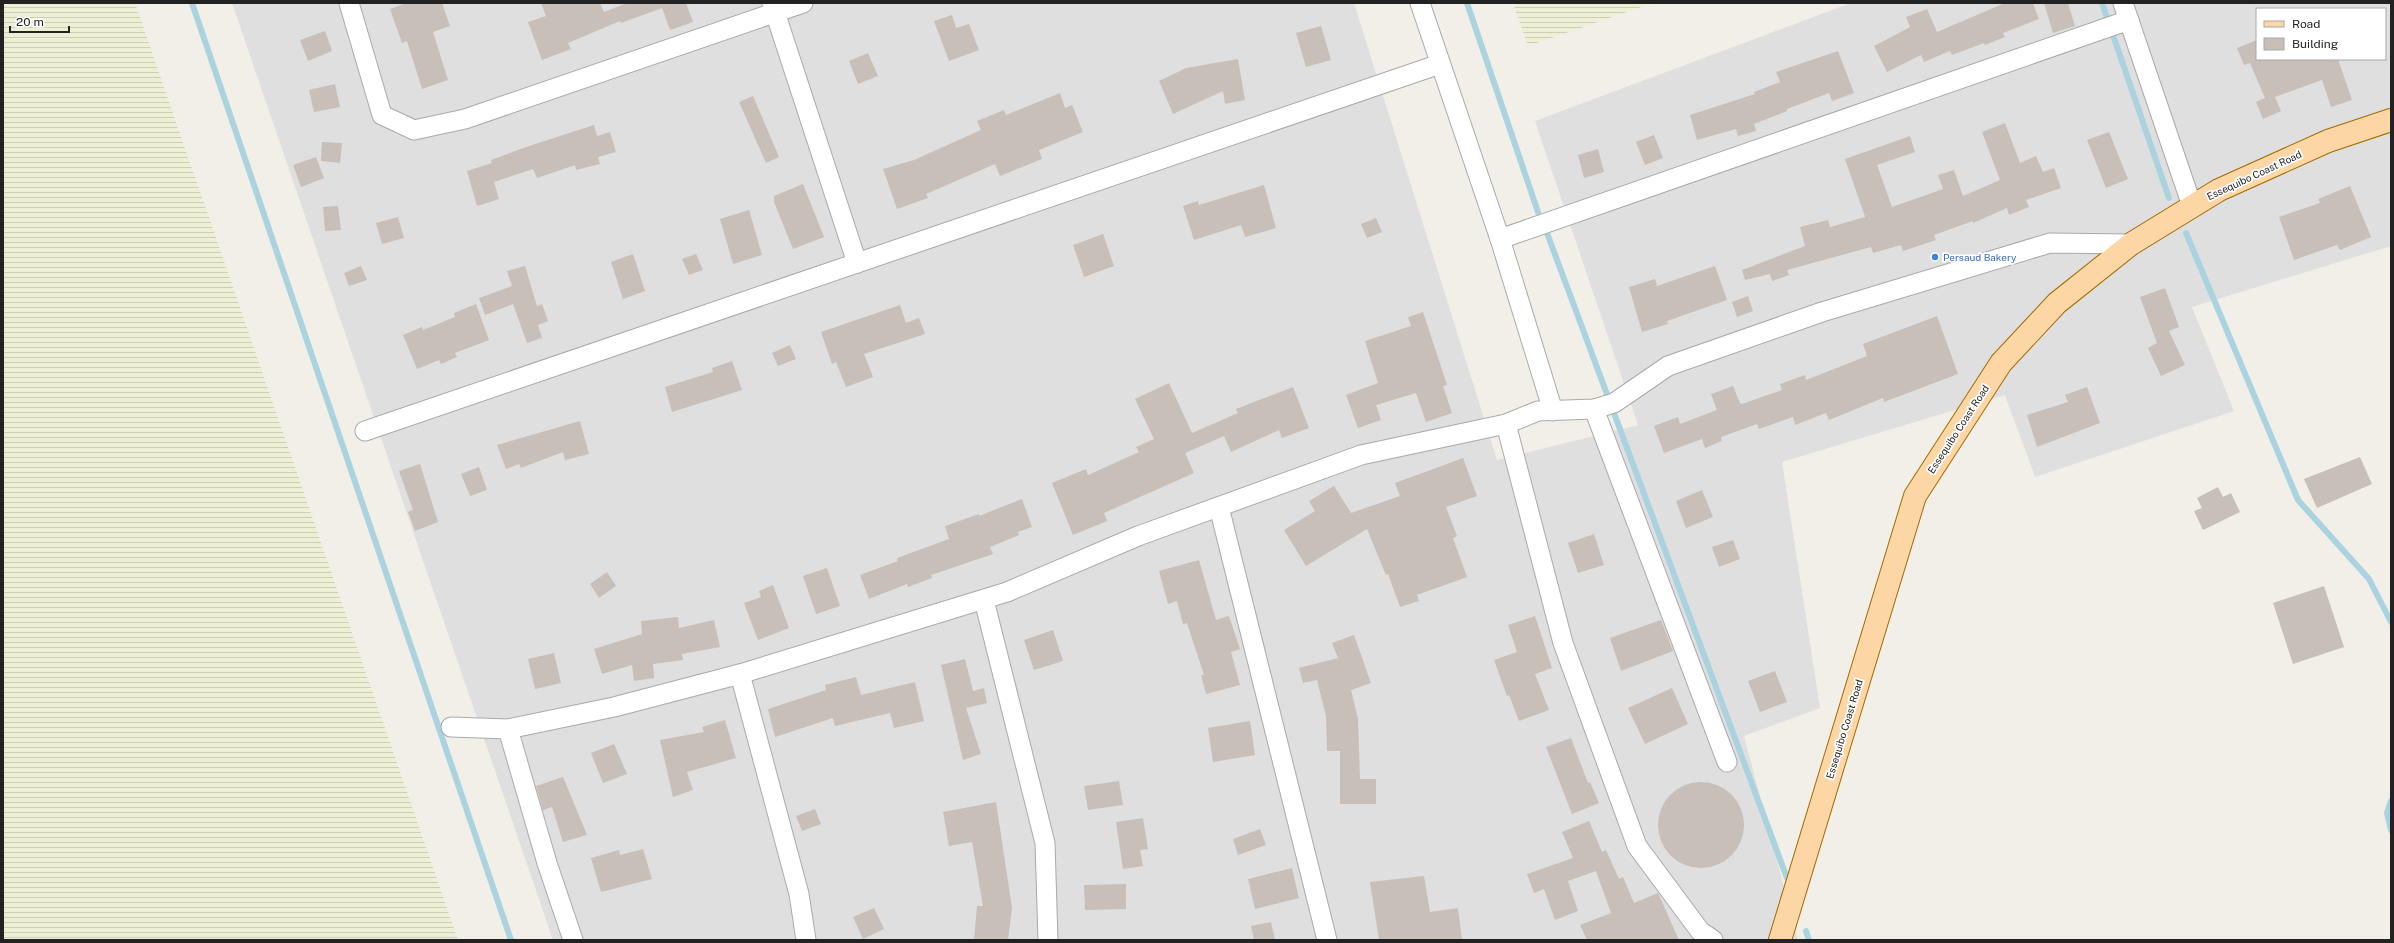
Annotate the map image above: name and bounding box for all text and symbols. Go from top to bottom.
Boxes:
scale bar [10,8,69,34]
legend [2256,8,2386,60]
text: 20 m [16,15,44,29]
text: Road [2292,17,2320,31]
text: Building [2292,37,2338,51]
street label: Essequibo Coast Road [2205,148,2303,202]
place label: Persaud Bakery [1943,251,2017,263]
marker: Persaud Bakery [1930,252,1940,262]
street label: Essequibo Coast Road [1925,382,1991,476]
street label: Essequibo Coast Road [1823,678,1865,780]

